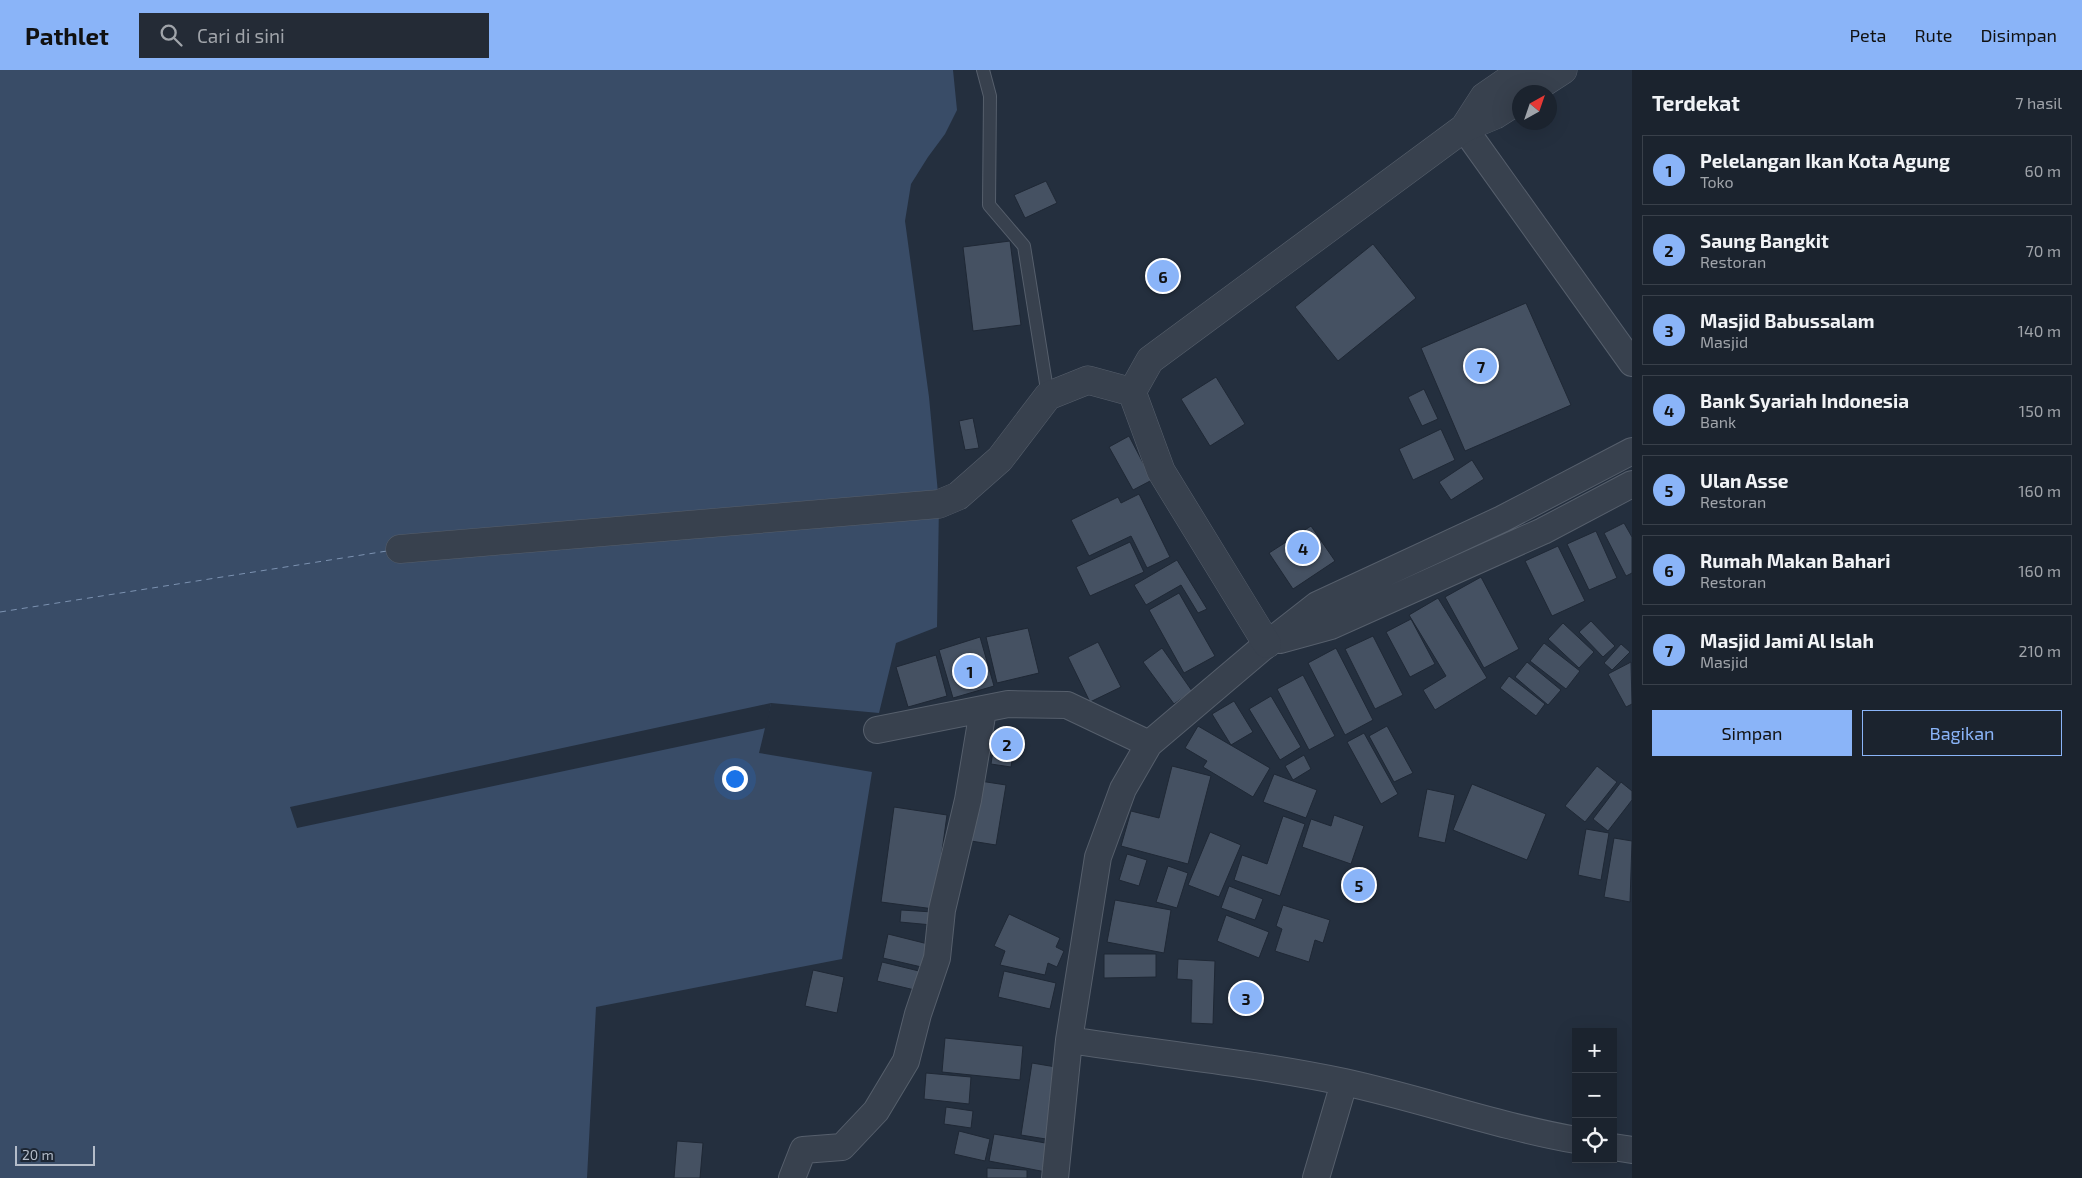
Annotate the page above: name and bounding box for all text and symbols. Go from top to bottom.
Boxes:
search box [139,13,489,58]
text: Pathlet [25,21,109,50]
icon: search [157,21,185,49]
text: Cari di sini [197,24,285,47]
text: Peta [1850,24,1887,46]
text: Rute [1915,24,1952,46]
text: Disimpan [1980,24,2057,46]
north arrow [1512,85,1557,130]
text: Terdekat [1652,90,1740,115]
text: 7 hasil [2015,93,2062,112]
text: Pelelangan Ikan Kota Agung [1700,149,1950,172]
text: 1 [1666,161,1672,180]
text: 60 m [2025,161,2061,180]
text: Toko [1700,172,1734,191]
text: Saung Bangkit [1700,229,1829,252]
text: 2 [1664,241,1674,260]
text: 70 m [2026,241,2061,260]
text: Restoran [1700,252,1766,271]
pin: 6 [1147,257,1179,295]
text: Masjid Babussalam [1700,309,1875,332]
text: 3 [1664,321,1674,340]
text: 140 m [2018,321,2061,340]
text: Masjid [1700,332,1748,351]
pin: 7 [1465,347,1497,385]
text: Bank Syariah Indonesia [1700,389,1909,412]
text: 4 [1664,401,1674,420]
text: 150 m [2019,401,2061,420]
text: Bank [1700,412,1736,431]
text: Ulan Asse [1700,469,1788,492]
text: 5 [1665,481,1673,500]
text: 160 m [2018,481,2061,500]
text: Restoran [1700,492,1766,511]
pin: 4 [1287,529,1319,567]
text: Rumah Makan Bahari [1700,549,1890,572]
text: 6 [1664,561,1674,580]
text: 160 m [2018,561,2061,580]
text: Restoran [1700,572,1766,591]
text: Masjid Jami Al Islah [1700,629,1874,652]
text: 7 [1665,641,1673,660]
text: 210 m [2018,641,2061,660]
pin: 1 [954,652,986,690]
text: Masjid [1700,652,1748,671]
button: Simpan [1652,710,1852,756]
button: Bagikan [1862,710,2062,756]
pin: 2 [991,725,1023,763]
your location [722,766,748,792]
pin: 5 [1343,866,1375,904]
pin: 3 [1230,979,1262,1017]
map controls [1572,1028,1617,1163]
button: + [1572,1028,1617,1073]
button: − [1572,1073,1617,1118]
button: locate [1572,1118,1617,1163]
scale bar [15,1143,95,1166]
text: 20 m [22,1146,54,1163]

